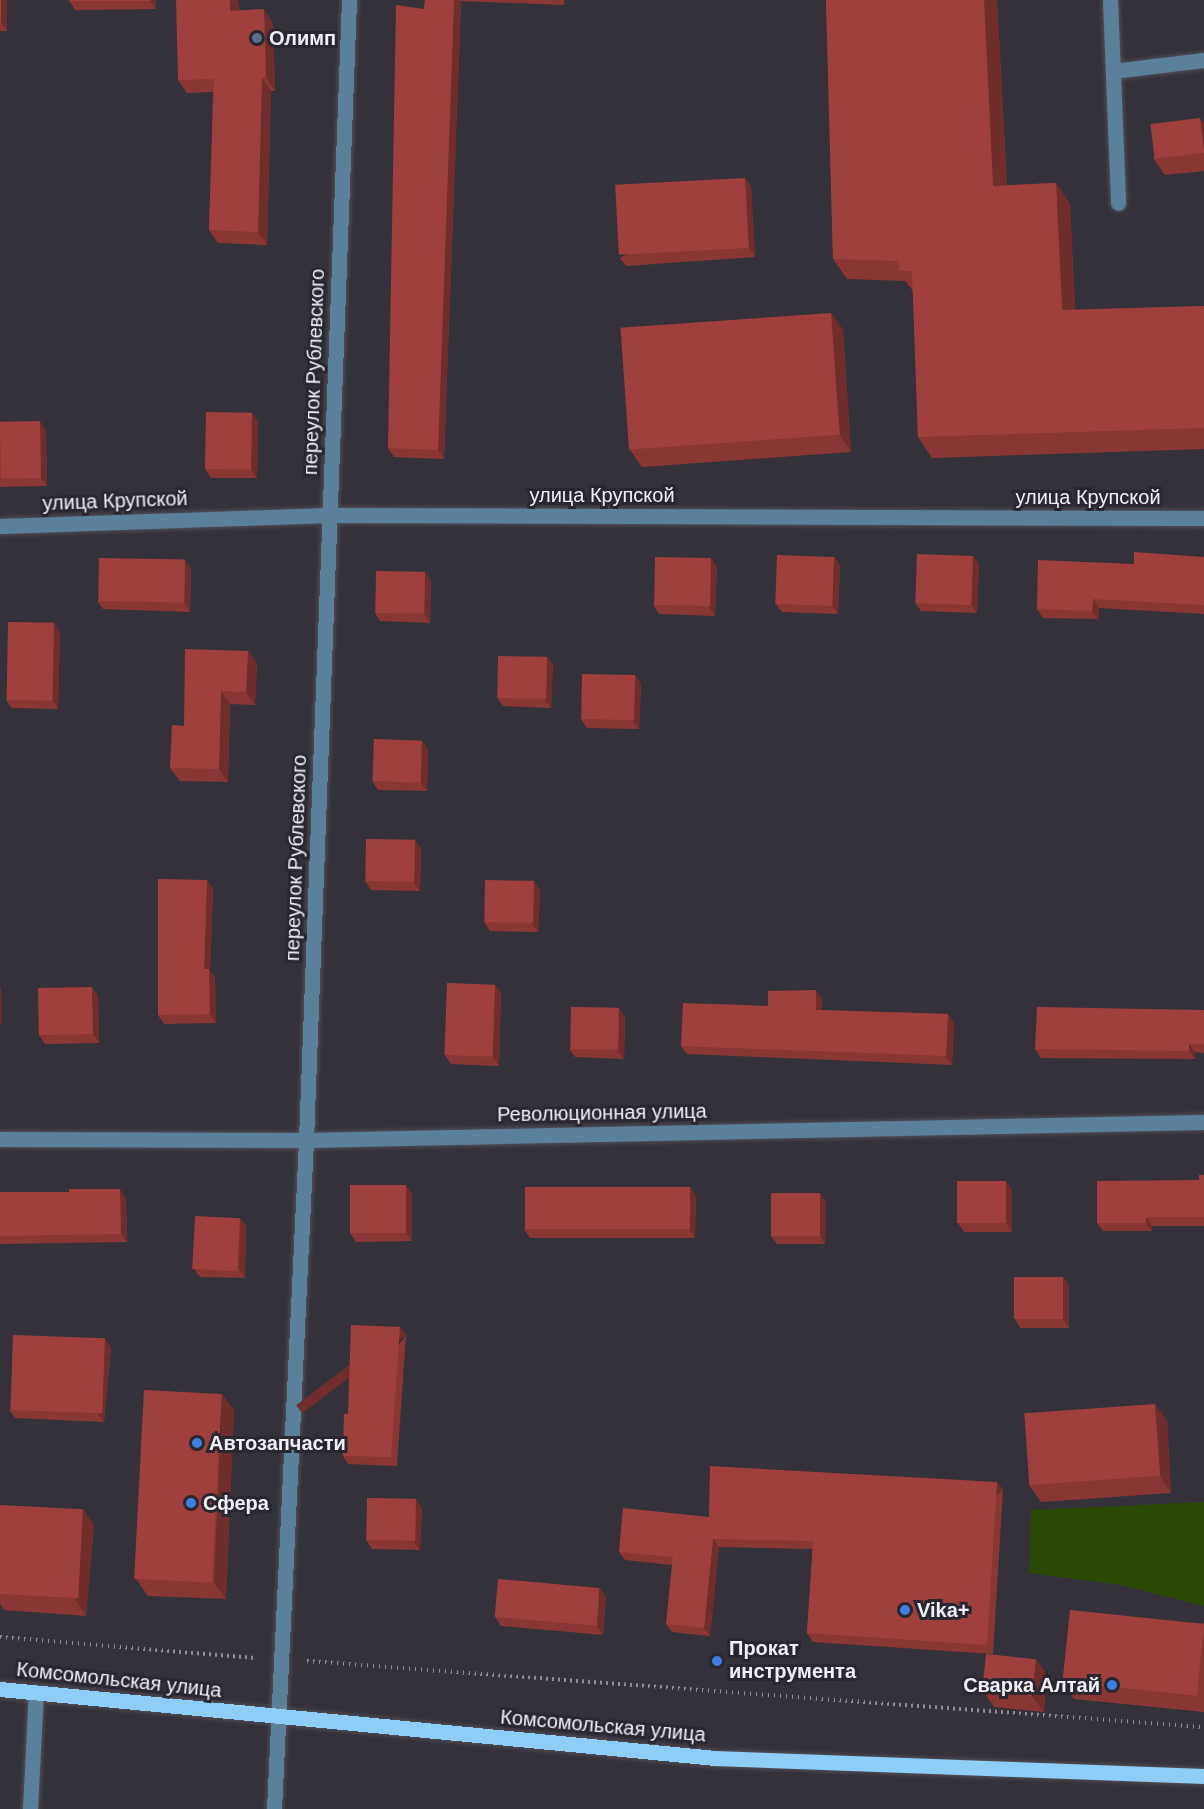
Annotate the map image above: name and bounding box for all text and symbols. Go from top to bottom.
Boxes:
place label: Олимп [269,26,336,50]
marker: Олимп [250,31,264,45]
street label: переулок Рублевского [298,269,330,475]
street label: улица Крупской [529,483,675,507]
street label: улица Крупской [1015,485,1161,509]
street label: улица Крупской [42,486,188,516]
street label: переулок Рублевского [280,755,312,961]
street label: Революционная улица [497,1099,707,1127]
place label: Автозапчасти [209,1431,346,1455]
marker: Автозапчасти [190,1436,204,1450]
place label: Сфера [203,1491,269,1515]
marker: Сфера [184,1496,198,1510]
place label: Vika+ [917,1598,969,1622]
marker: Vika+ [898,1603,912,1617]
place label: Прокат инструмента [729,1637,856,1684]
marker: Прокат инструмента [710,1654,724,1668]
street label: Комсомольская улица [15,1657,223,1703]
place label: Сварка Алтай [963,1673,1100,1697]
marker: Сварка Алтай [1105,1678,1119,1692]
street label: Комсомольская улица [499,1705,707,1747]

